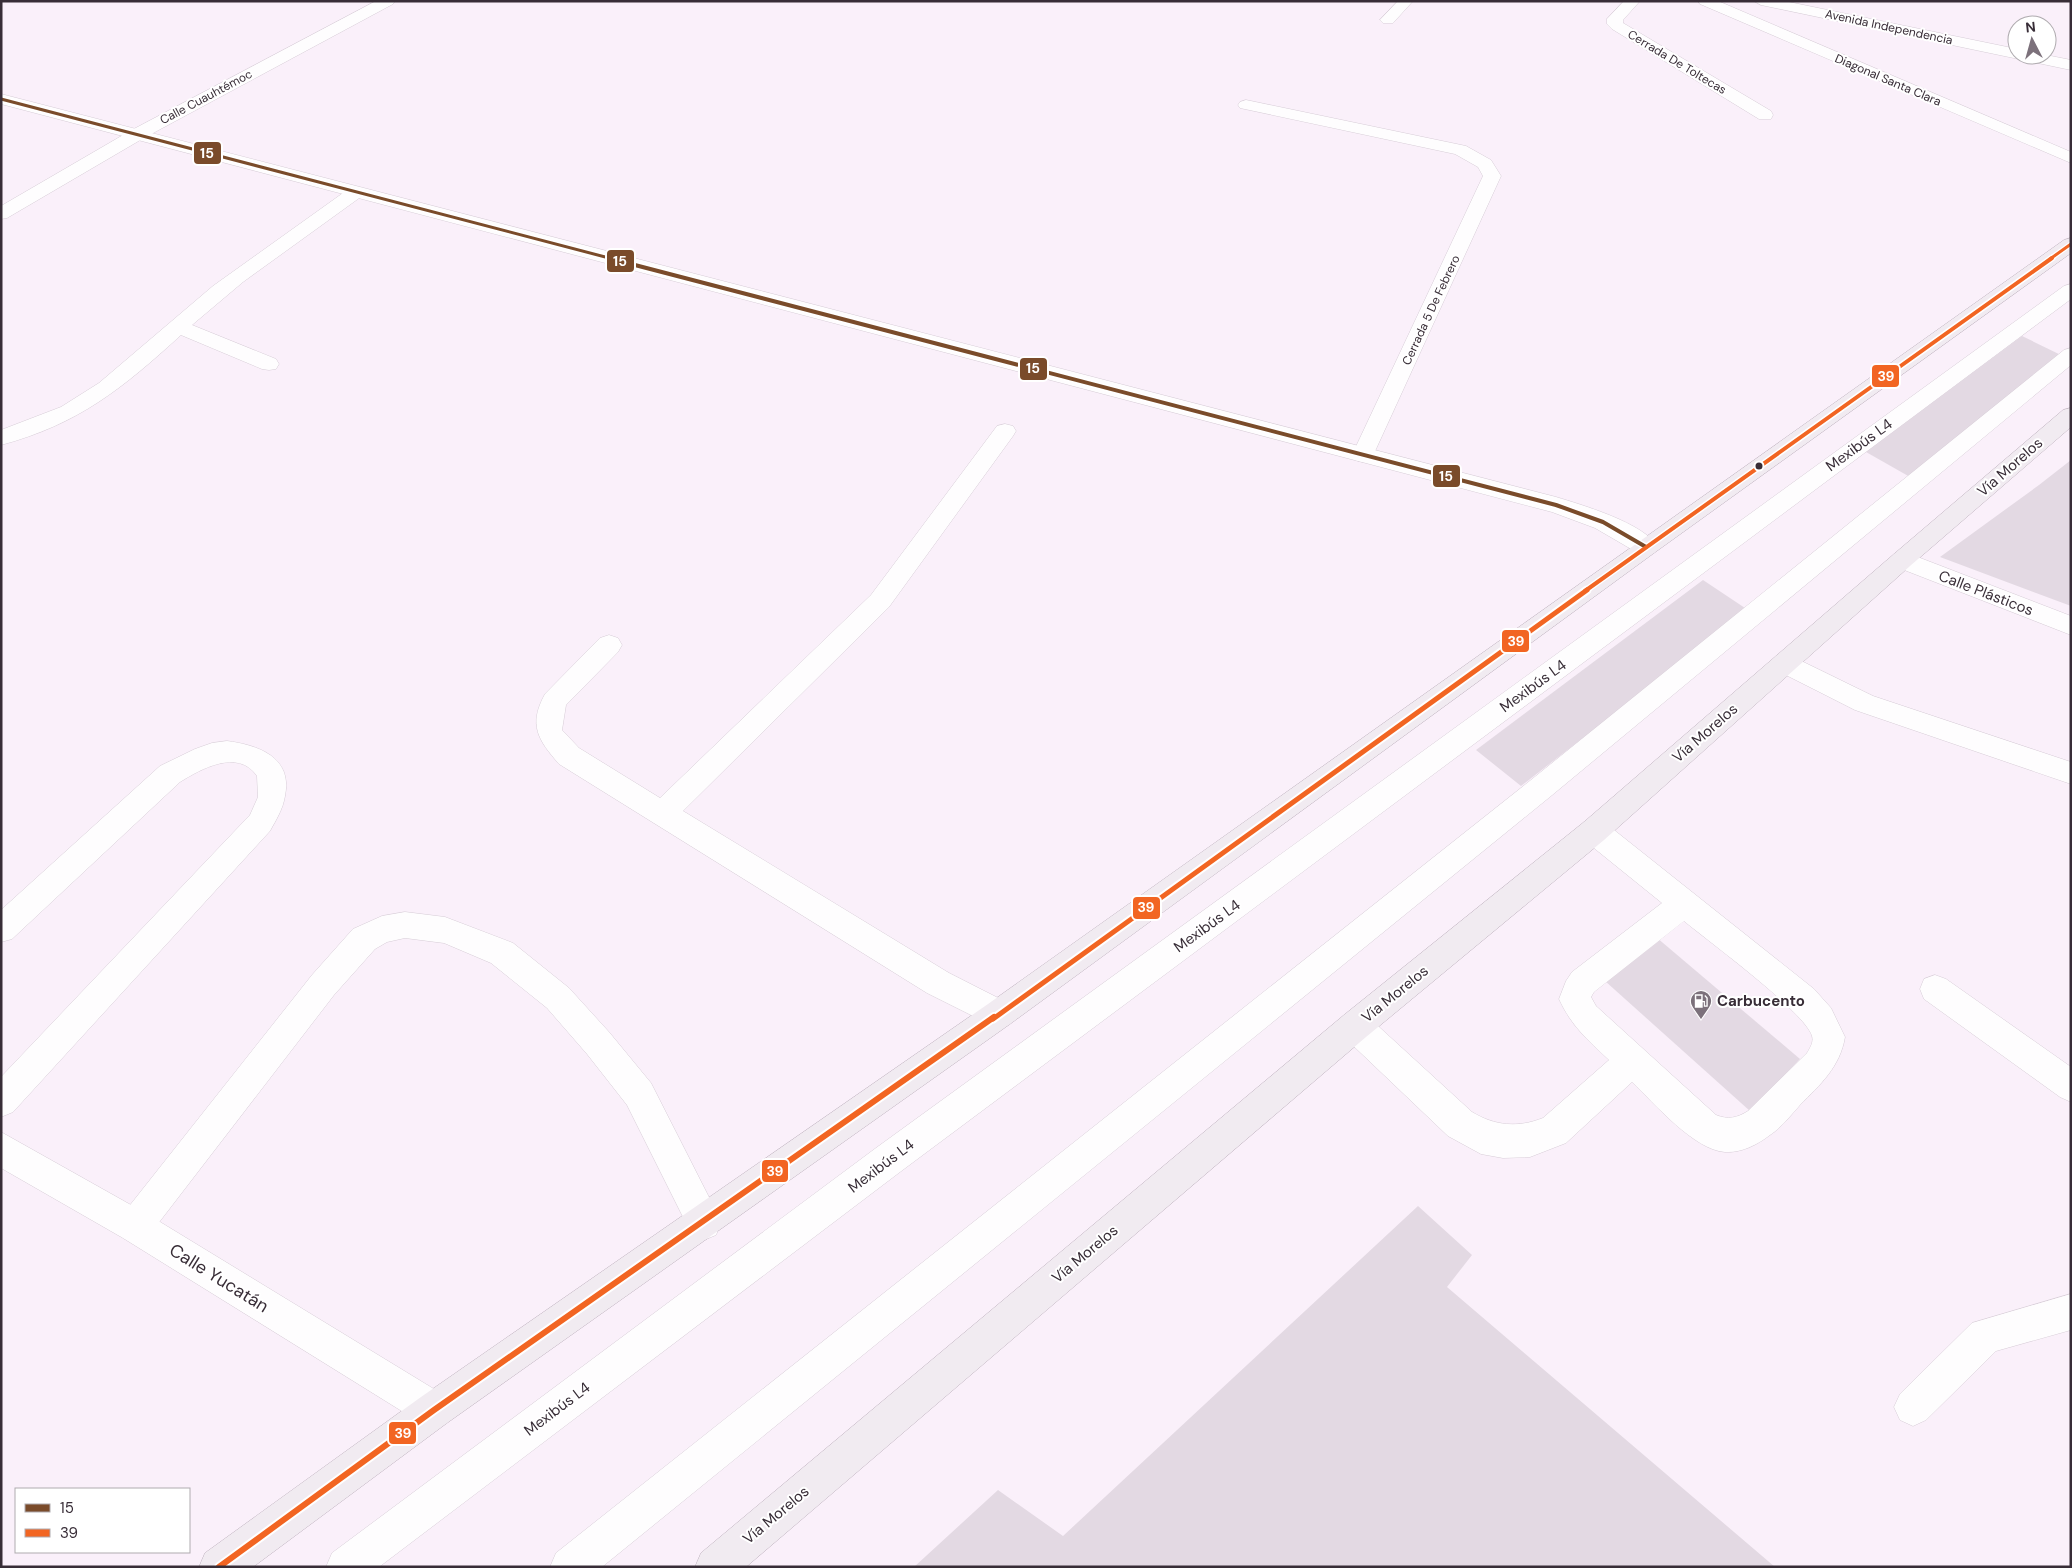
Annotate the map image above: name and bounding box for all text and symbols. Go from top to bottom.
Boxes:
street label: Avenida Independencia [1824,6,1954,48]
north arrow [2007,15,2057,65]
text: N [2025,18,2037,37]
street label: Cerrada De Toltecas [1625,26,1729,98]
street label: Diagonal Santa Clara [1832,50,1944,110]
street label: Calle Cuauhtémoc [157,66,255,128]
line badge: 15 [193,141,222,165]
text: 15 [200,144,214,162]
line badge: 15 [606,249,635,273]
text: 15 [613,252,627,270]
street label: Cerrada 5 De Febrero [1398,252,1464,368]
line badge: 15 [1019,357,1048,381]
text: 15 [1026,359,1040,377]
line badge: 39 [1871,364,1900,388]
text: 39 [1878,367,1895,385]
street label: Mexibús L4 [1822,414,1896,476]
street label: Vía Morelos [1973,433,2047,501]
unlabelled marker [1754,461,1764,471]
line badge: 15 [1432,464,1461,488]
text: 15 [1439,467,1453,485]
street label: Calle Plásticos [1936,566,2036,620]
line badge: 39 [1501,629,1530,653]
text: 39 [1508,632,1525,650]
street label: Mexibús L4 [1496,655,1570,717]
street label: Vía Morelos [1668,699,1742,767]
street label: Mexibús L4 [1170,895,1244,957]
line badge: 39 [1132,896,1161,920]
text: 39 [1138,898,1155,916]
street label: Vía Morelos [1357,961,1433,1027]
fuel station icon: Carbucento [1689,989,1713,1020]
place label: Carbucento [1717,991,1805,1011]
street label: Mexibús L4 [844,1135,918,1197]
line badge: 39 [761,1159,789,1183]
text: 39 [767,1162,784,1180]
street label: Vía Morelos [1048,1220,1122,1288]
street label: Calle Yucatán [165,1238,273,1318]
street label: Mexibús L4 [520,1378,594,1440]
line badge: 39 [388,1421,417,1445]
text: 39 [395,1424,412,1442]
street label: Vía Morelos [739,1481,813,1549]
legend [15,1488,190,1553]
text: 15 [60,1498,74,1518]
text: 39 [60,1523,78,1543]

